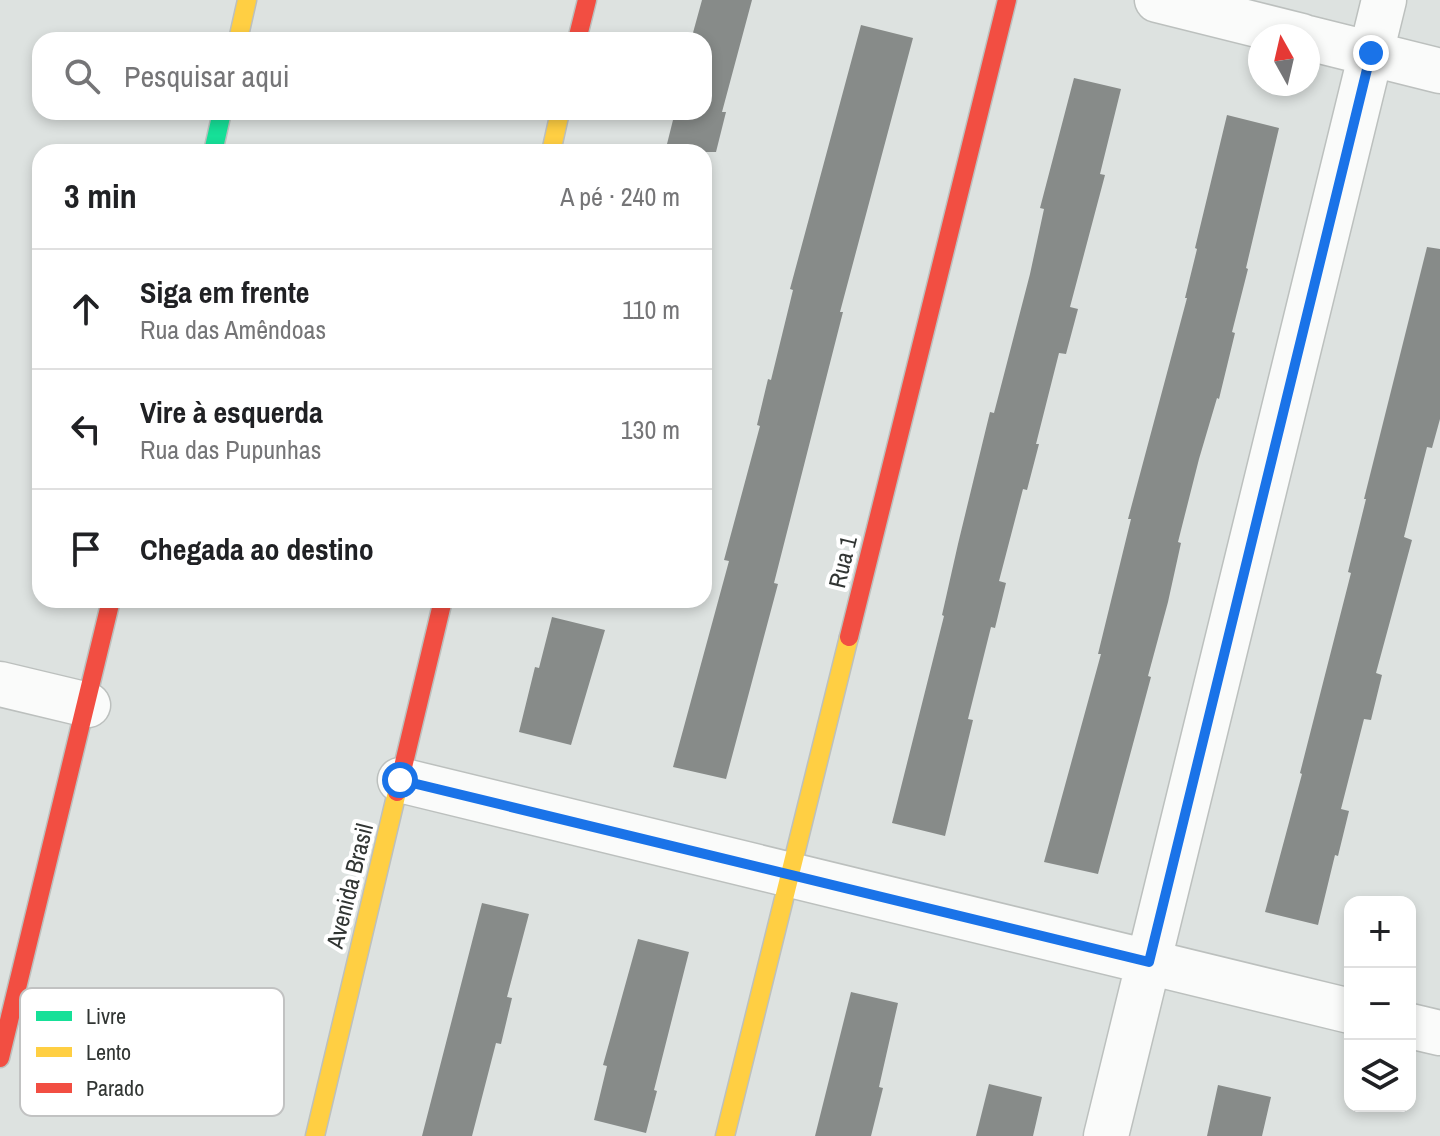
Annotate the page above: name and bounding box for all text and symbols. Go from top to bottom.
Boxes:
north arrow [1248,24,1320,96]
search box [32,32,712,120]
route end [1353,35,1389,71]
icon: search [60,54,104,98]
text: Pesquisar aqui [124,56,289,96]
text: 3 min [64,173,137,219]
text: A pé · 240 m [560,179,680,214]
text: Siga em frente [140,272,310,312]
icon: ahead [64,287,108,331]
text: 110 m [622,292,680,327]
text: Rua das Amêndoas [140,312,326,347]
text: Vire à esquerda [140,392,323,432]
icon: left [64,407,108,451]
text: 130 m [621,412,680,447]
text: Rua das Pupunhas [140,432,321,467]
icon: arrive [64,527,108,571]
text: Chegada ao destino [140,529,374,569]
street label: Rua 1 [820,532,864,591]
route start [382,762,418,798]
street label: Avenida Brasil [318,820,380,953]
map controls [1344,896,1416,1112]
button: + [1344,896,1416,968]
button: − [1344,968,1416,1040]
legend [20,988,284,1116]
text: Livre [86,1001,126,1031]
text: Lento [86,1037,131,1067]
button: layers [1344,1040,1416,1112]
text: Parado [86,1073,144,1103]

